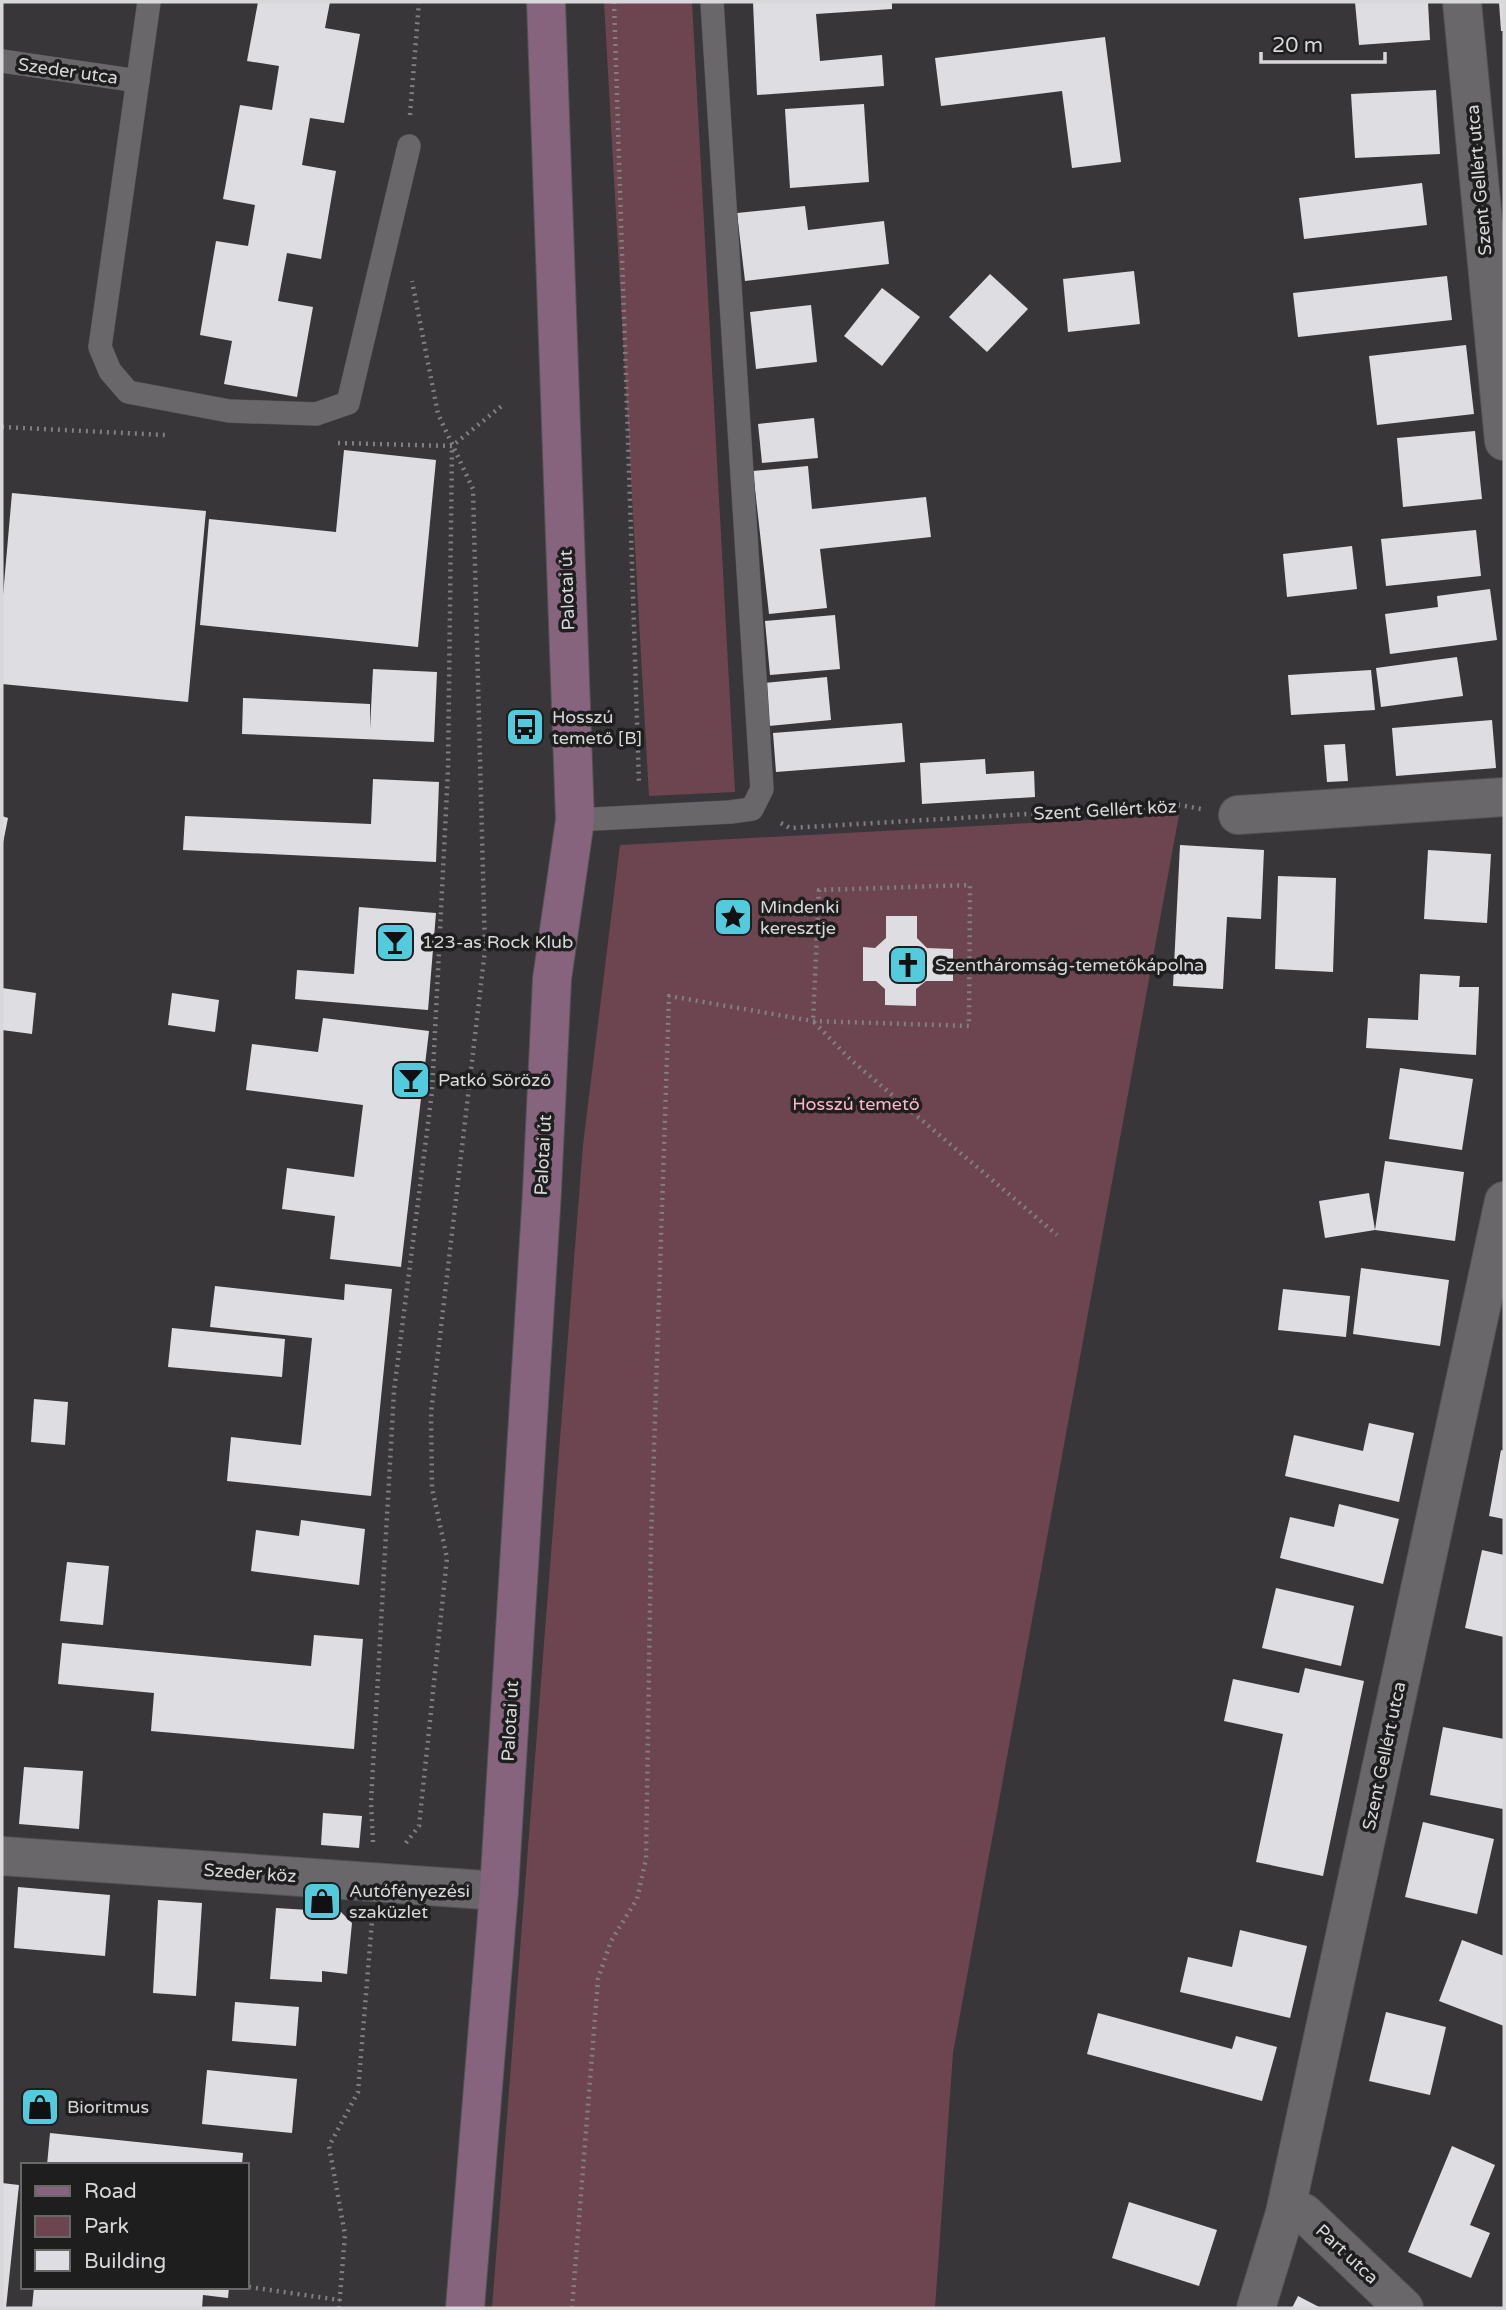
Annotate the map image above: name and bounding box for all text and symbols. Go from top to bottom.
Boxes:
scale bar [1261,21,1385,65]
text: 20 m [1272,33,1323,58]
street label: Szeder utca [17,53,119,89]
street label: Szent Gellért utca [1461,104,1497,256]
street label: Palotai út [555,549,579,631]
bus stop icon: Hosszú temető [B] [504,706,546,748]
place label: Hosszú temető [B] [552,706,642,749]
street label: Szent Gellért köz [1033,795,1177,825]
place icon: Mindenki keresztje [712,896,754,938]
place label: Mindenki keresztje [760,896,839,939]
bar icon: 123-as Rock Klub [374,921,416,963]
place label: 123-as Rock Klub [422,931,573,953]
church icon: Szentháromság-temetőkápolna [887,944,929,986]
place label: Szentháromság-temetőkápolna [935,954,1204,976]
bar icon: Patkó Söröző [390,1059,432,1101]
place label: Patkó Söröző [438,1069,551,1091]
park label: Hosszú temető [792,1093,920,1115]
street label: Palotai út [530,1114,556,1196]
street label: Palotai út [497,1680,523,1762]
street label: Szent Gellért utca [1358,1680,1410,1832]
street label: Szeder köz [203,1859,297,1887]
shop icon: Autófényezési szaküzlet [301,1880,343,1922]
place label: Autófényezési szaküzlet [349,1880,470,1923]
shop icon: Bioritmus [19,2086,61,2128]
place label: Bioritmus [67,2096,149,2118]
legend [21,2163,248,2289]
text: Road [84,2179,137,2204]
text: Park [84,2214,129,2239]
street label: Part utca [1311,2219,1383,2289]
text: Building [84,2249,166,2274]

